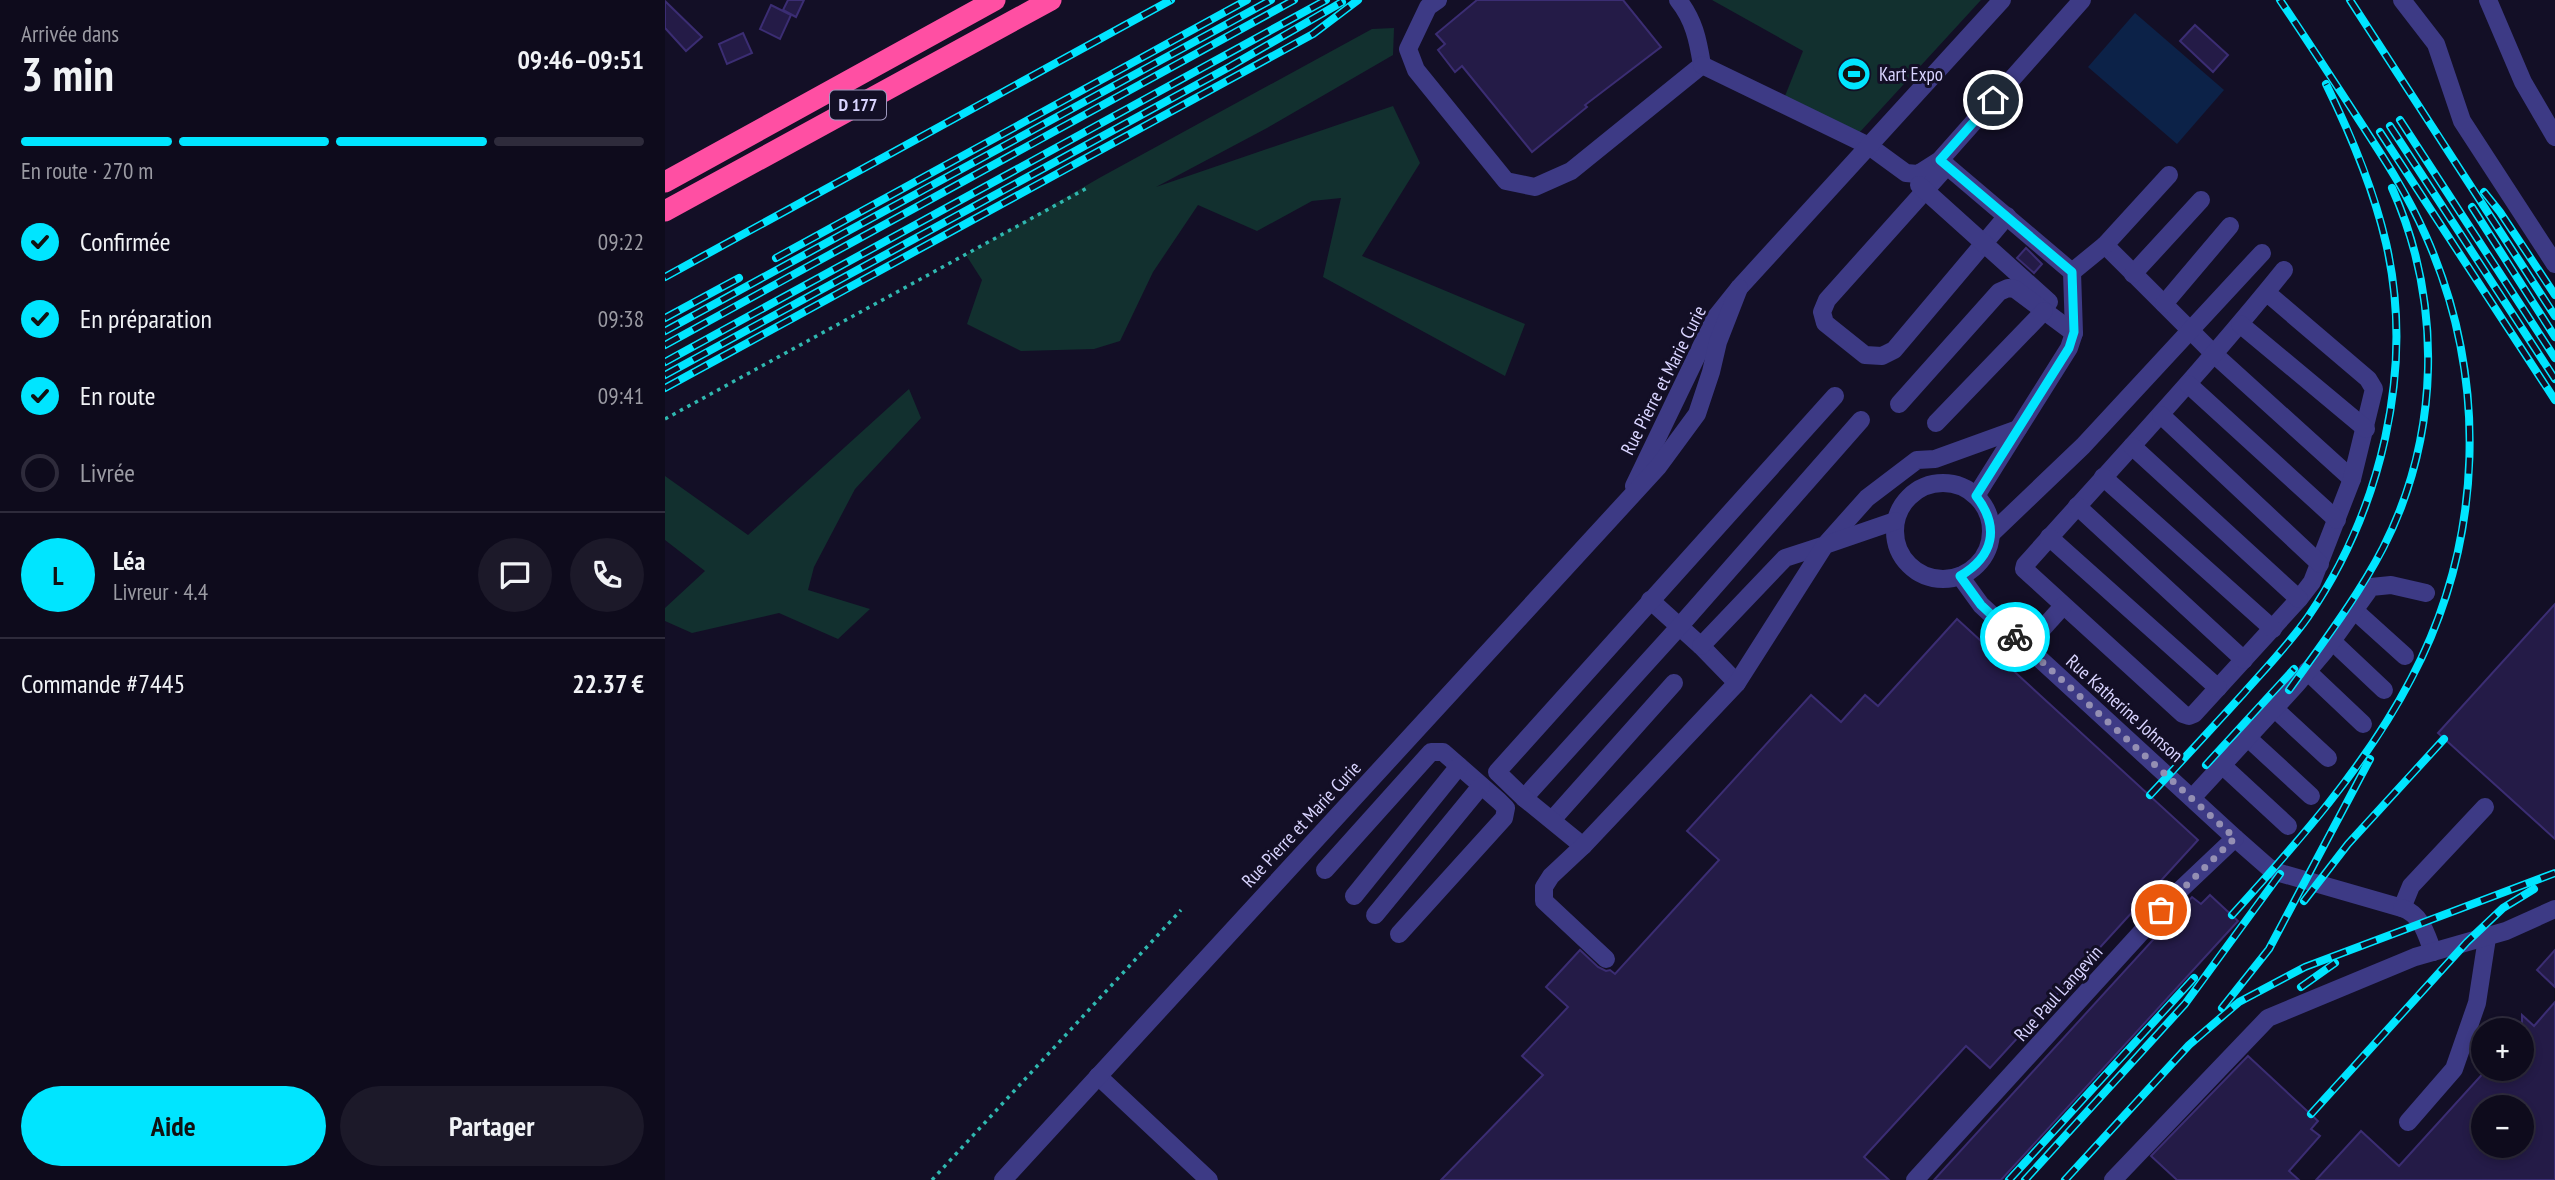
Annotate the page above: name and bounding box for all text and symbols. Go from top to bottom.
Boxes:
text: Arrivée dans [21,19,119,48]
text: 09:46–09:51 [517,43,644,76]
text: 3 min [21,44,114,104]
sports icon: Kart Expo [1835,55,1873,93]
place label: Kart Expo [1879,62,1943,86]
pin [1963,70,2023,130]
icon: home [1974,81,2012,119]
road number: D 177 [830,90,886,120]
text: En route · 270 m [21,156,153,185]
icon: check [21,223,59,261]
text: Confirmée [80,225,171,258]
text: 09:22 [598,227,644,256]
icon: check [21,300,59,338]
street label: Rue Pierre et Marie Curie [1615,301,1711,458]
text: En préparation [80,302,212,335]
text: 09:38 [598,304,644,333]
icon: check [21,377,59,415]
text: En route [80,379,155,412]
text: 09:41 [598,381,644,410]
text: Livrée [80,456,135,489]
button: chat [478,538,552,612]
button: phone [570,538,644,612]
text: Léa [113,544,145,577]
text: L [52,559,64,592]
text: Livreur · 4.4 [113,577,208,606]
courier [1980,602,2050,672]
icon: bike [1996,618,2034,656]
street label: Rue Katherine Johnson [2062,649,2188,767]
text: Commande #7445 [21,667,185,700]
text: 22.37 € [572,667,644,700]
street label: Rue Pierre et Marie Curie [1236,756,1366,892]
pin [2131,880,2191,940]
icon: bag [2142,891,2180,929]
street label: Rue Paul Langevin [2009,940,2107,1046]
map controls [2471,1018,2534,1158]
button: + [2471,1018,2534,1081]
button: Aide [21,1086,326,1166]
button: Partager [340,1086,644,1166]
button: − [2471,1095,2534,1158]

